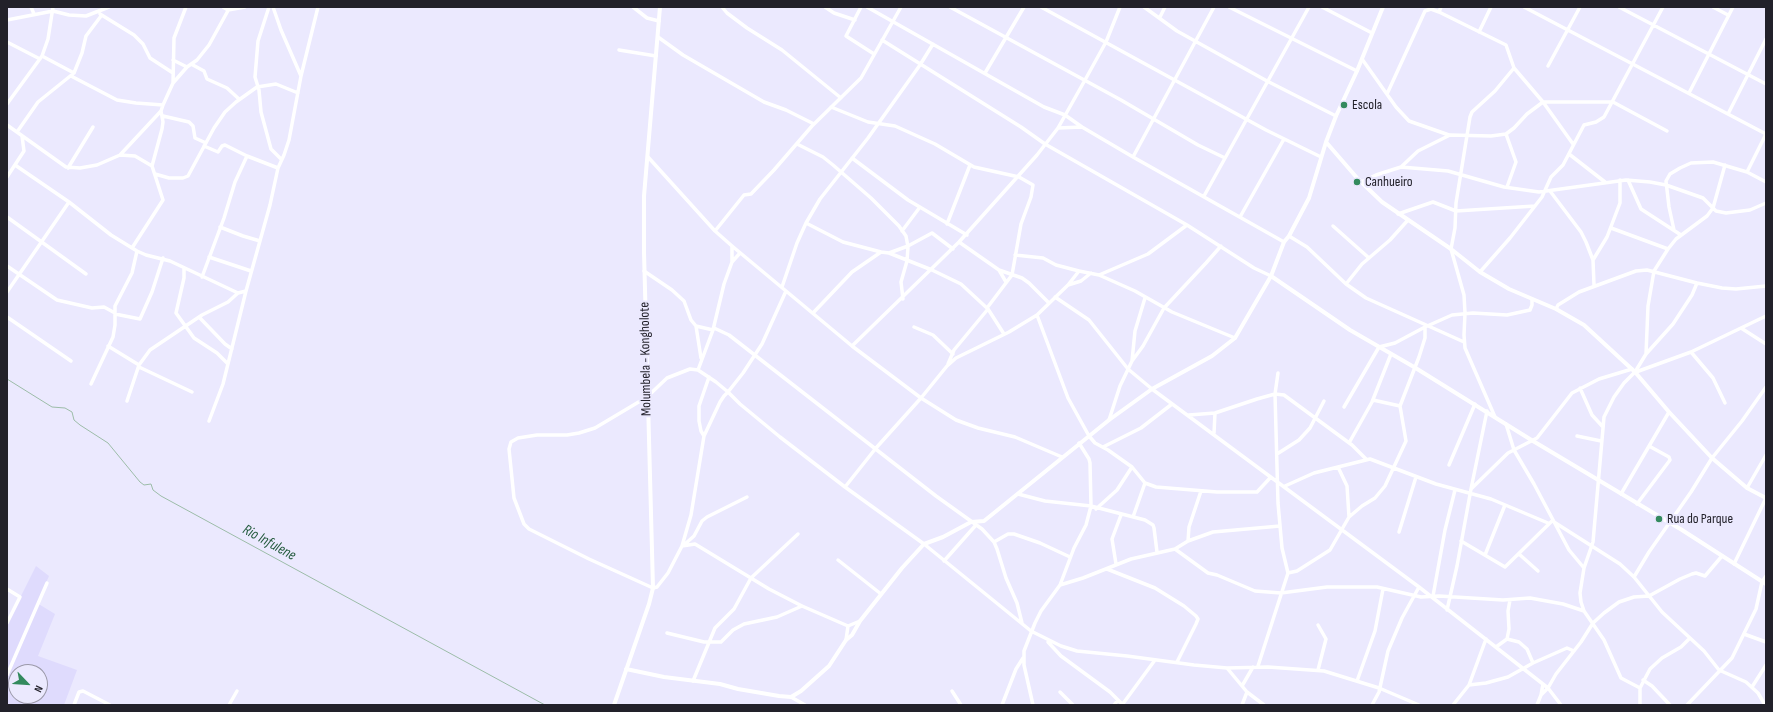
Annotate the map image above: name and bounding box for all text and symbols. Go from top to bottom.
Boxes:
place label: Escola [1352,97,1382,113]
marker: Escola [1339,100,1349,110]
place label: Canhueiro [1365,174,1413,190]
marker: Canhueiro [1352,177,1362,187]
street label: Molumbela - Kongholote [637,302,655,416]
place label: Rua do Parque [1667,511,1733,527]
marker: Rua do Parque [1654,514,1664,524]
water label: Rio Infulene [239,521,299,565]
north arrow [8,664,48,704]
text: N [31,683,46,694]

